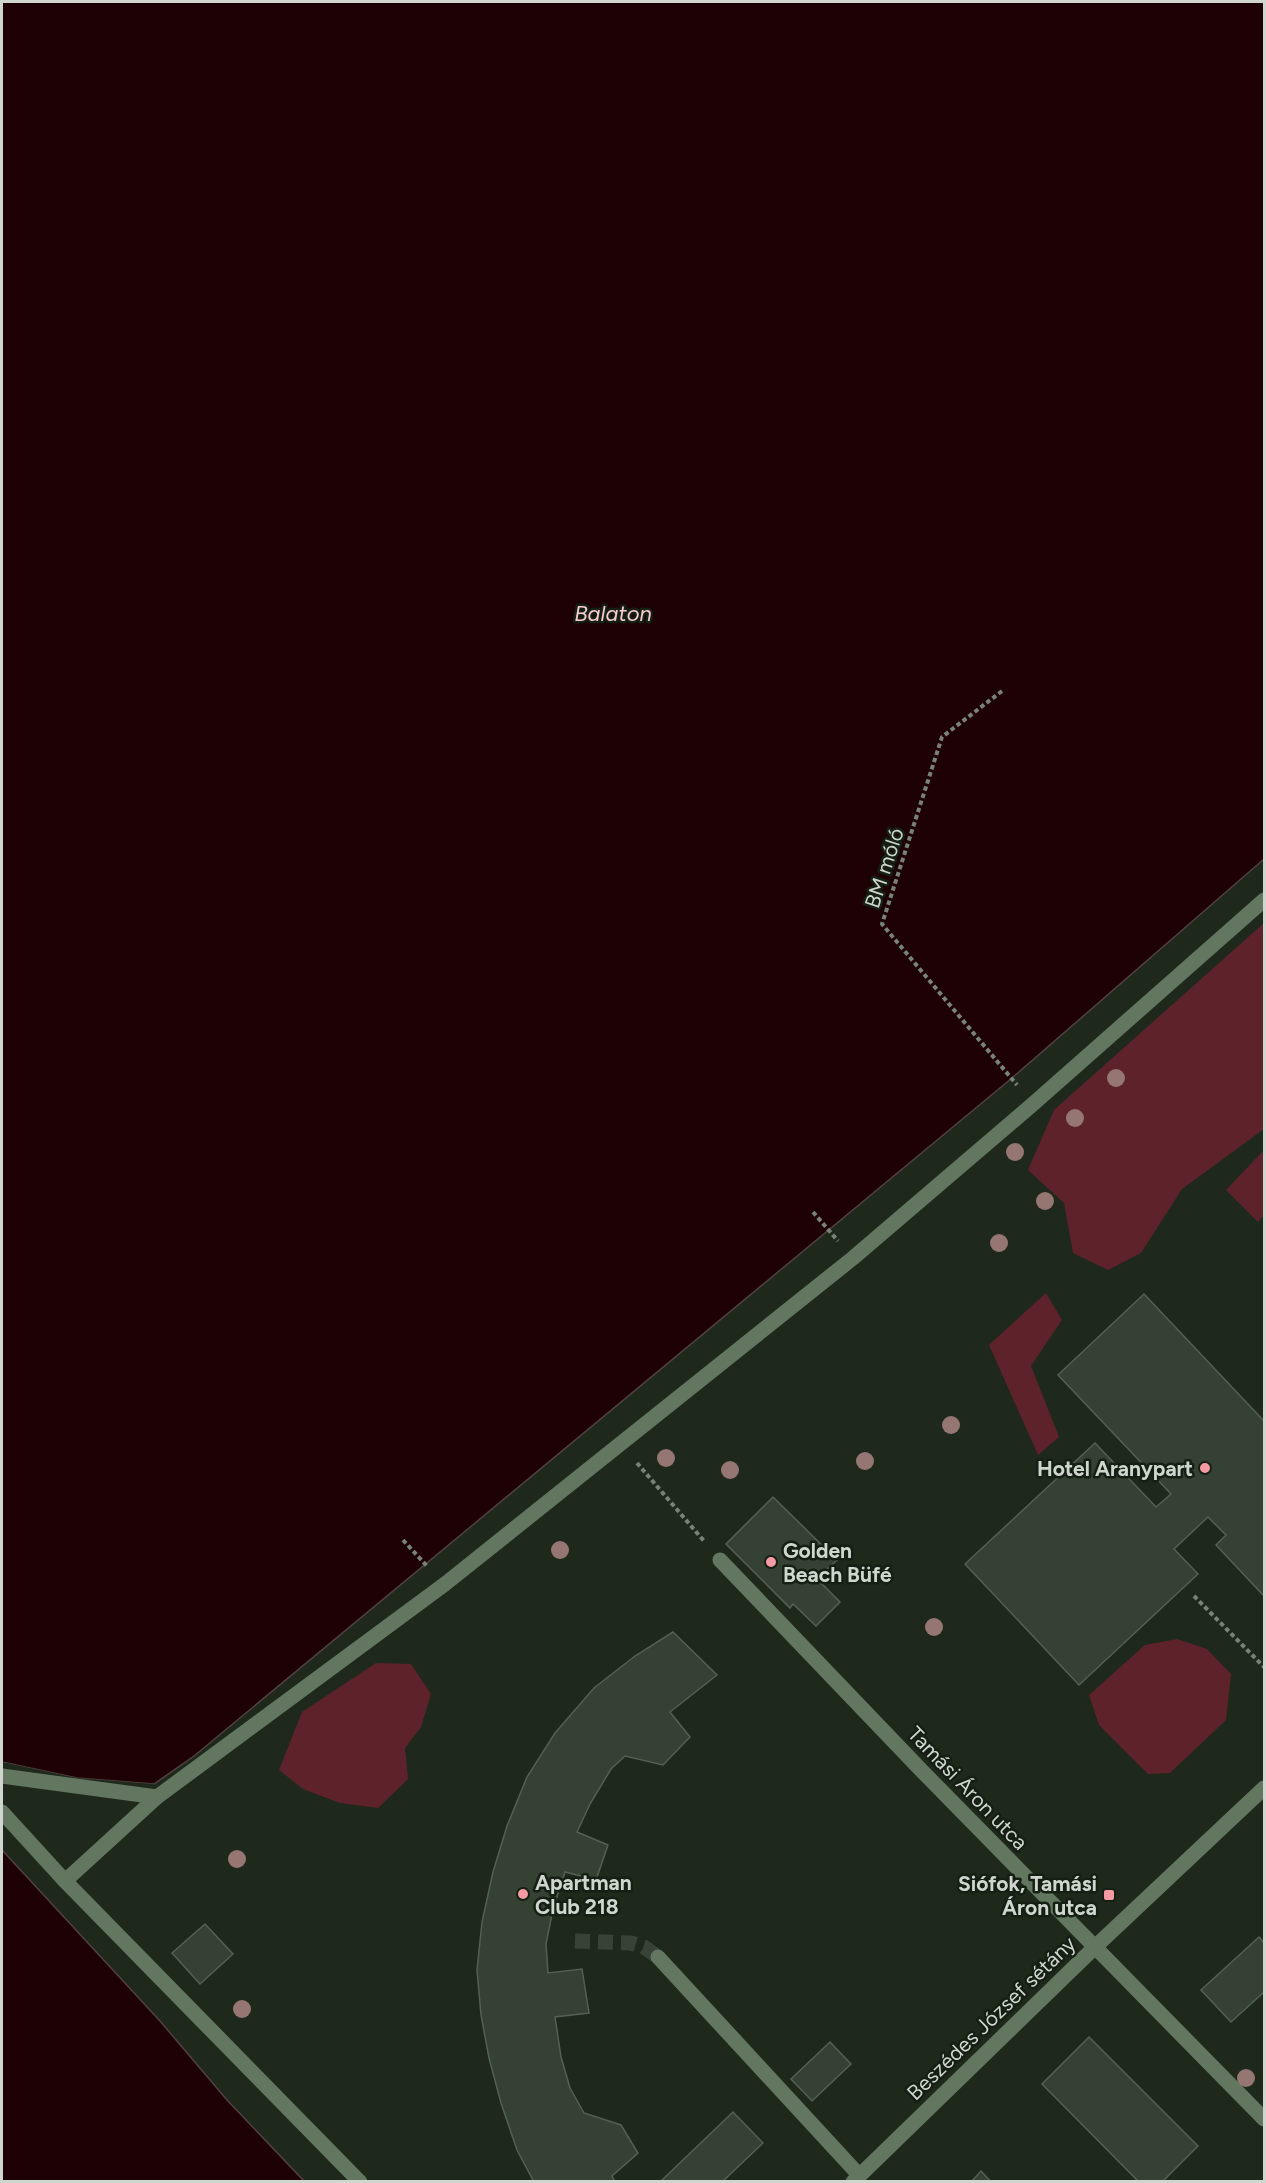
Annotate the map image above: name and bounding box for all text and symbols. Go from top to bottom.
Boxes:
water label: Balaton [574,600,652,627]
street label: BM móló [859,825,909,911]
place label: Hotel Aranypart [1037,1456,1193,1481]
marker: Hotel Aranypart [1198,1461,1212,1475]
place label: Golden Beach Büfé [783,1538,892,1587]
marker: Golden Beach Büfé [764,1555,778,1569]
street label: Tamási Áron utca [903,1721,1033,1855]
place label: Apartman Club 218 [535,1870,632,1919]
place label: Siófok, Tamási Áron utca [958,1871,1097,1920]
marker: Apartman Club 218 [516,1887,530,1901]
marker: Siófok, Tamási Áron utca [1102,1888,1116,1902]
street label: Beszédes József sétány [902,1931,1080,2105]

